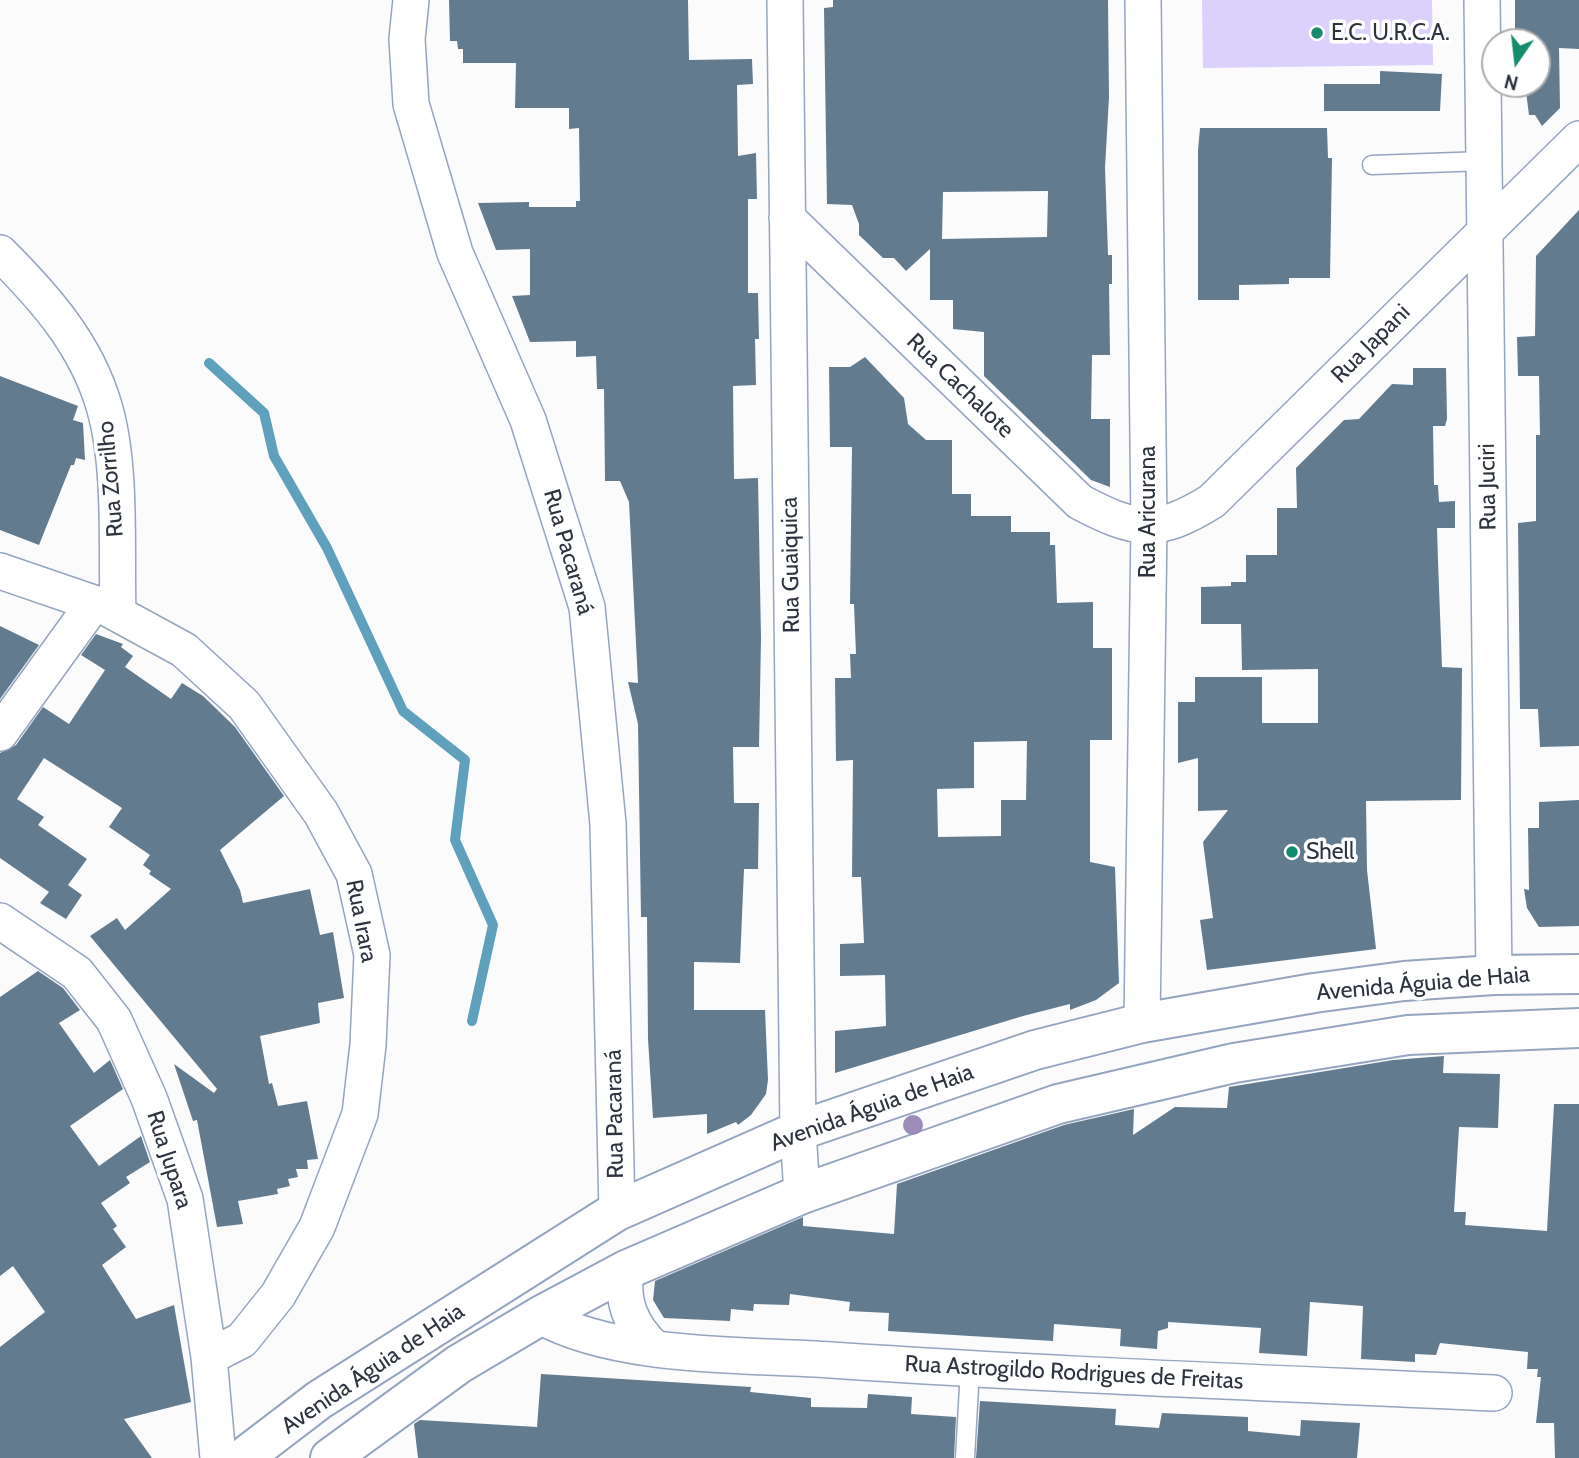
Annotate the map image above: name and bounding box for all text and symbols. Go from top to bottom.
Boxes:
place label: E.C. U.R.C.A. [1331,19,1450,47]
marker: E.C. U.R.C.A. [1309,25,1325,41]
north arrow [1481,28,1551,98]
text: N [1502,69,1521,95]
street label: Rua Japani [1326,299,1416,389]
street label: Rua Cachalote [901,328,1019,444]
street label: Rua Zorrilho [92,420,130,538]
street label: Rua Juciri [1473,443,1503,531]
street label: Rua Aricurana [1134,446,1162,578]
street label: Rua Pacaraná [537,486,599,618]
street label: Rua Guaiquica [776,497,806,633]
place label: Shell [1306,838,1354,866]
marker: Shell [1284,844,1300,860]
street label: Rua Irara [339,877,383,965]
street label: Avenida Águia de Haia [1315,961,1531,1007]
street label: Rua Pacaraná [600,1049,630,1179]
street label: Avenida Águia de Haia [767,1058,977,1158]
street label: Rua Jupara [140,1107,198,1213]
street label: Avenida Águia de Haia [276,1298,470,1440]
street label: Rua Astrogildo Rodrigues de Freitas [904,1350,1244,1396]

